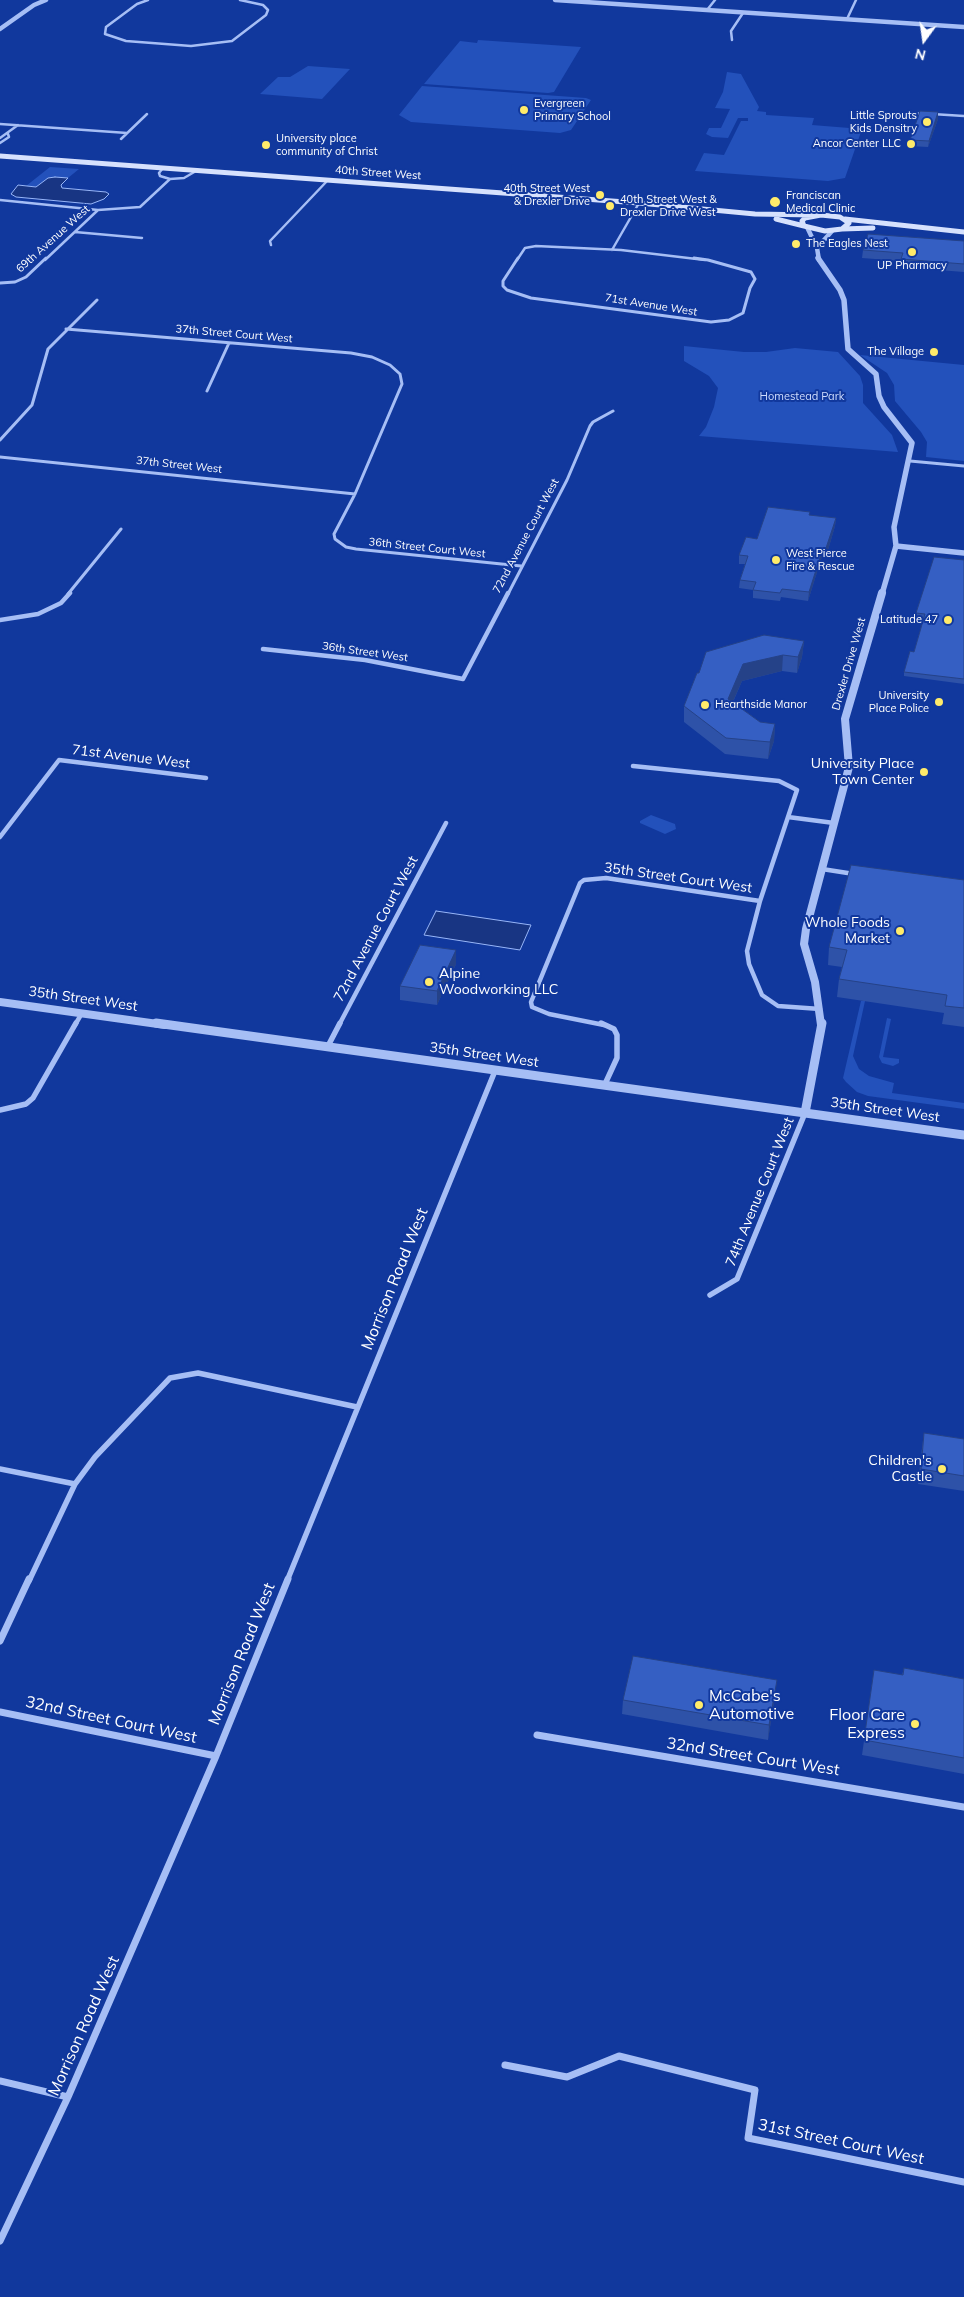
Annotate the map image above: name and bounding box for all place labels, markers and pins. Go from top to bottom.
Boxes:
place label: Evergreen Primary School [534,97,611,123]
marker: Evergreen Primary School [518,104,530,116]
place label: Little Sprouts Kids Densitry [850,109,917,135]
marker: Little Sprouts Kids Densitry [921,116,933,128]
place label: University place community of Christ [276,132,378,158]
place label: Ancor Center LLC [813,137,901,151]
marker: Ancor Center LLC [905,138,917,150]
marker: University place community of Christ [260,139,272,151]
place label: 40th Street West & Drexler Drive [504,182,590,208]
marker: 40th Street West & Drexler Drive [594,189,606,201]
place label: Franciscan Medical Clinic [786,189,855,215]
place label: 40th Street West & Drexler Drive West [620,193,717,219]
marker: Franciscan Medical Clinic [768,195,782,209]
marker: 40th Street West & Drexler Drive West [604,200,616,212]
place label: The Eagles Nest [806,237,888,251]
marker: The Eagles Nest [790,238,802,250]
marker: UP Pharmacy [906,246,918,258]
place label: UP Pharmacy [877,259,947,273]
place label: The Village [867,345,924,359]
marker: The Village [928,346,940,358]
place label: West Pierce Fire & Rescue [786,547,855,573]
marker: West Pierce Fire & Rescue [770,554,782,566]
place label: Latitude 47 [880,613,938,627]
marker: Latitude 47 [942,614,954,626]
place label: University Place Police [869,689,929,715]
marker: University Place Police [933,696,945,708]
place label: Hearthside Manor [715,698,807,712]
marker: Hearthside Manor [699,699,711,711]
place label: University Place Town Center [811,756,914,789]
marker: University Place Town Center [918,766,930,778]
place label: Whole Foods Market [805,915,890,948]
marker: Whole Foods Market [894,925,906,937]
place label: Alpine Woodworking LLC [439,966,558,999]
marker: Alpine Woodworking LLC [423,976,435,988]
place label: Children's Castle [868,1453,932,1485]
marker: Children's Castle [936,1463,948,1475]
place label: McCabe's Automotive [709,1686,794,1724]
marker: McCabe's Automotive [693,1699,705,1711]
place label: Floor Care Express [829,1705,905,1743]
marker: Floor Care Express [909,1718,921,1730]

